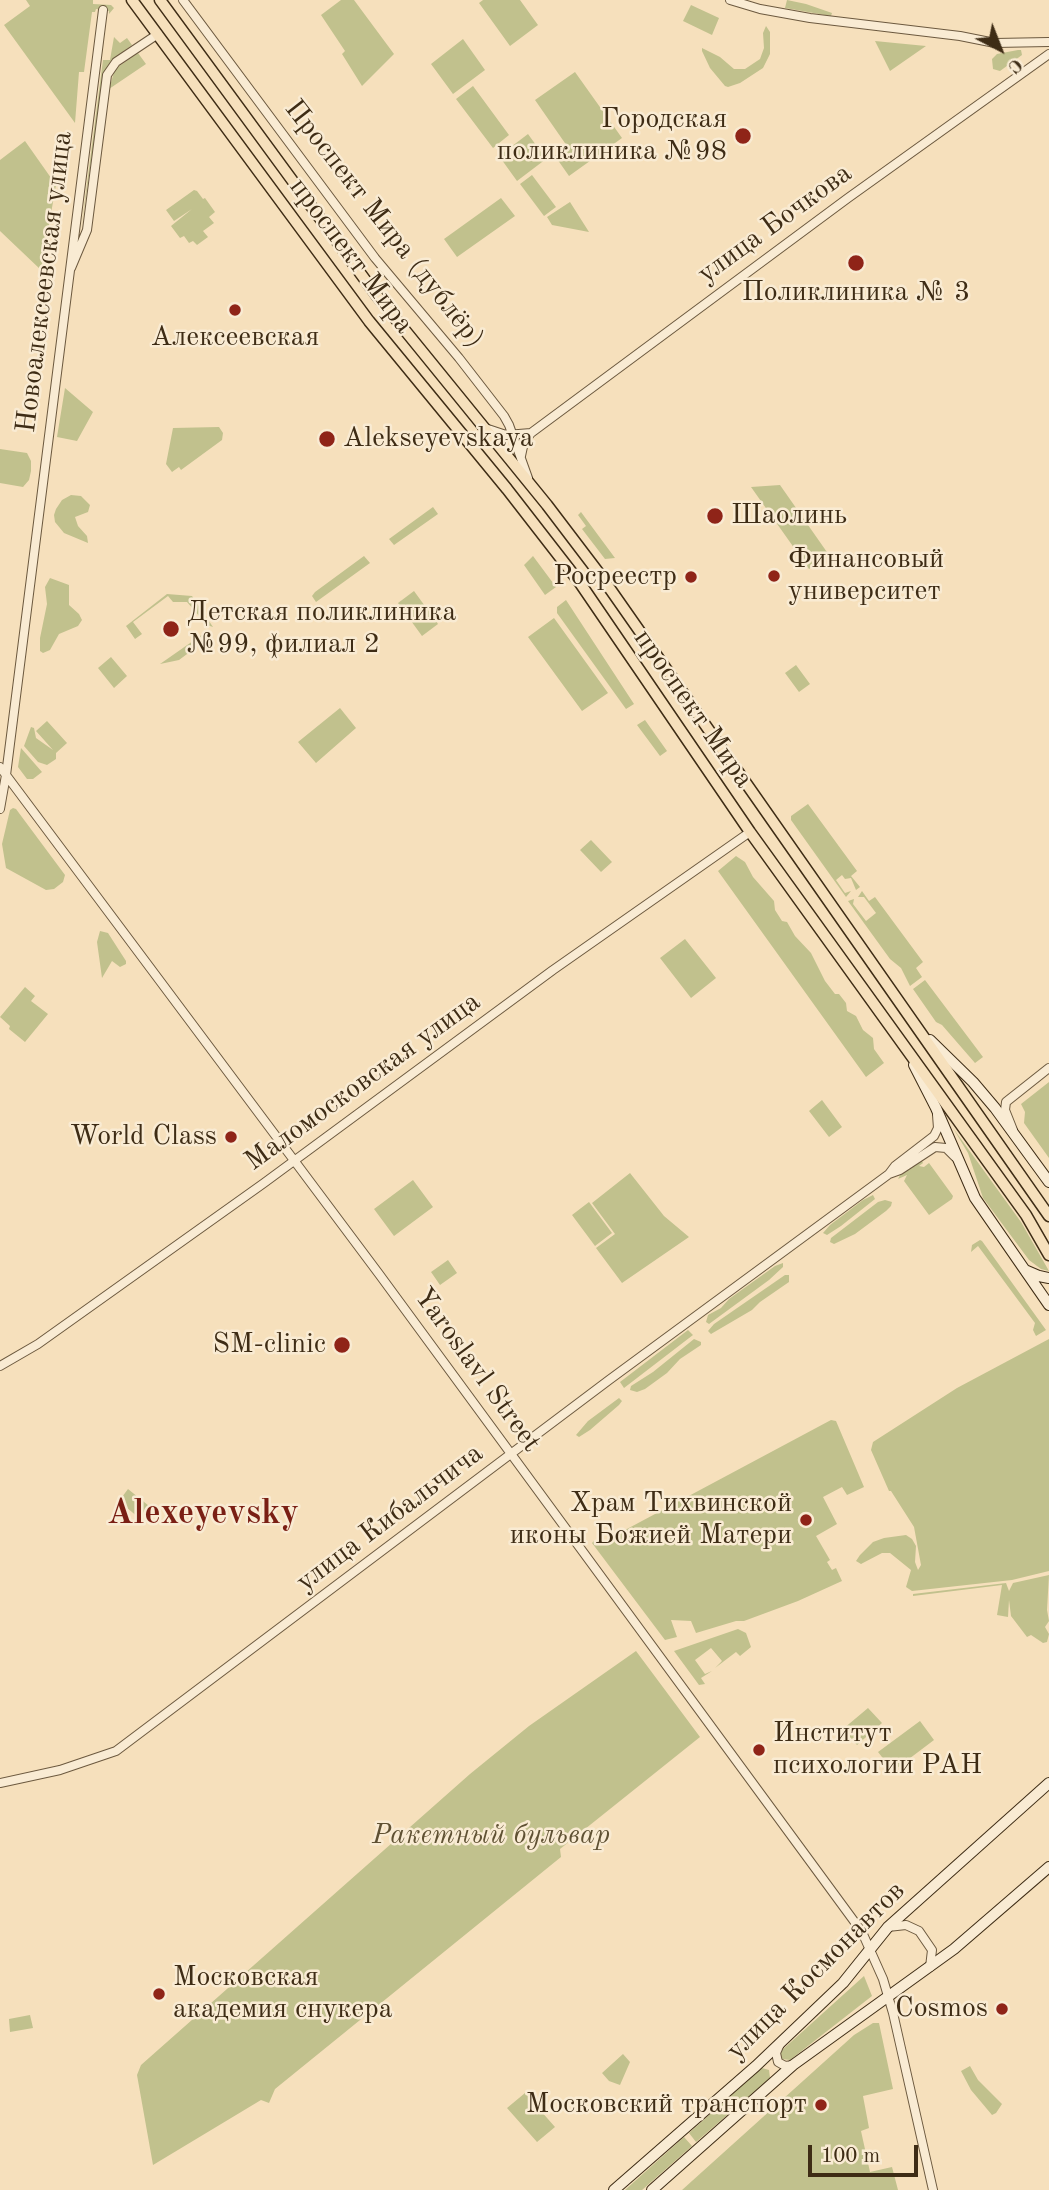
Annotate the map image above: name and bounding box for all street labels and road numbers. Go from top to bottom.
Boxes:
street label: Проспект Мира (дублёр) [277,93,491,355]
street label: Новоалексеевская улица [10,129,80,435]
street label: улица Бочкова [691,157,859,291]
street label: проспект Мира [282,172,420,340]
street label: проспект Мира [626,623,760,795]
street label: Маломосковская улица [239,985,487,1179]
street label: Yaroslavl Street [406,1281,548,1459]
street label: улица Кибальчича [290,1437,490,1599]
street label: улица Космонавтов [720,1875,912,2067]

